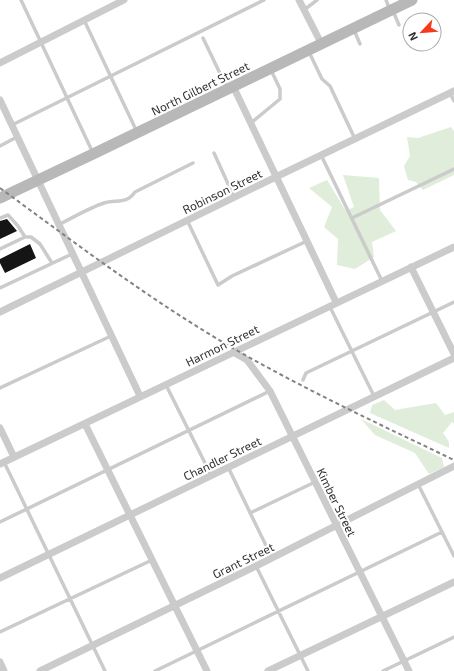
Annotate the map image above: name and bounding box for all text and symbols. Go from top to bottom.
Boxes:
north arrow [402,12,442,52]
text: N [405,30,420,43]
street label: North Gilbert Street [149,58,252,118]
street label: Robinson Street [180,165,264,216]
street label: Harmon Street [183,321,261,369]
street label: Chandler Street [181,433,264,483]
street label: Kimber Street [314,465,360,539]
street label: Grant Street [210,539,276,581]

